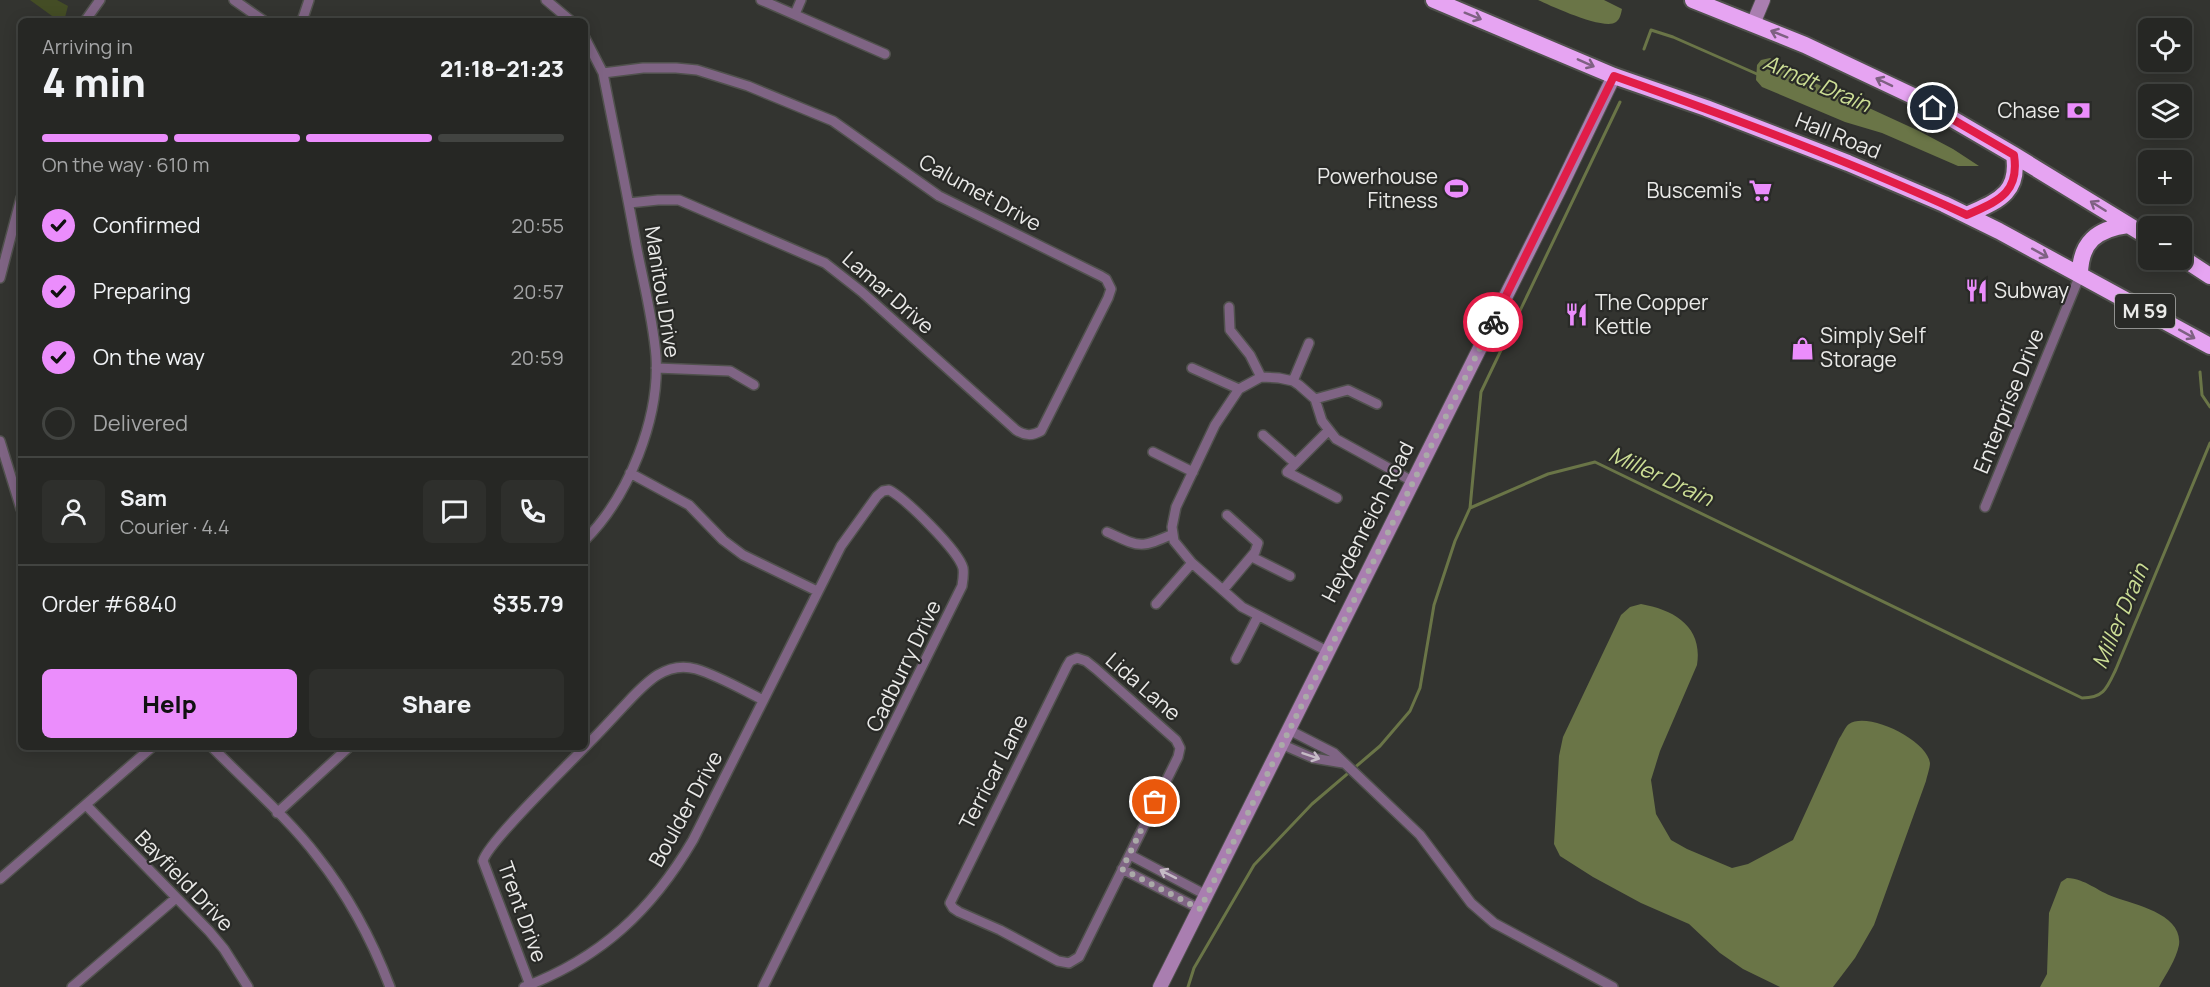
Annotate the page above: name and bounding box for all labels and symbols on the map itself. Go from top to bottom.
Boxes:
one-way arrow [1463,11,1482,22]
one-way arrow [1770,28,1789,39]
water label: Arndt Drain [1759,47,1876,119]
one-way arrow [1577,58,1595,70]
one-way arrow [1876,76,1894,87]
pin [1907,82,1958,133]
place label: Chase [1998,96,2060,124]
bank icon: Chase [2065,98,2091,124]
street label: Hall Road [1791,105,1885,165]
street label: Calumet Drive [914,147,1047,237]
place label: Powerhouse Fitness [1317,162,1438,214]
sports icon: Powerhouse Fitness [1443,176,1469,202]
place label: Buscemi's [1646,176,1742,204]
supermarket icon: Buscemi's [1747,178,1773,204]
one-way arrow [2090,200,2107,212]
street label: Manitou Drive [639,224,687,360]
street label: Lamar Drive [837,245,940,340]
one-way arrow [2030,248,2048,259]
place label: Subway [1994,276,2069,304]
restaurant icon: Subway [1963,278,1989,304]
place label: The Copper Kettle [1595,288,1709,340]
courier [1463,292,1523,352]
road number: M 59 [2115,294,2175,328]
restaurant icon: The Copper Kettle [1564,302,1590,328]
place label: Simply Self Storage [1820,321,1926,373]
street label: Enterprise Drive [1966,324,2050,477]
one-way arrow [2177,329,2195,340]
shop icon: Simply Self Storage [1789,335,1815,361]
street label: Heydenreich Road [1315,437,1420,607]
water label: Miller Drain [1604,439,1719,514]
water label: Miller Drain [2084,558,2156,673]
street label: Cadburry Drive [859,595,947,736]
street label: Lida Lane [1100,646,1187,727]
street label: Terricar Lane [952,709,1034,834]
street label: Boulder Drive [642,746,728,871]
one-way arrow [1302,751,1321,762]
pin [1129,776,1180,827]
street label: Bayfield Drive [129,824,240,937]
street label: Trent Drive [492,858,554,966]
one-way arrow [1159,868,1177,880]

